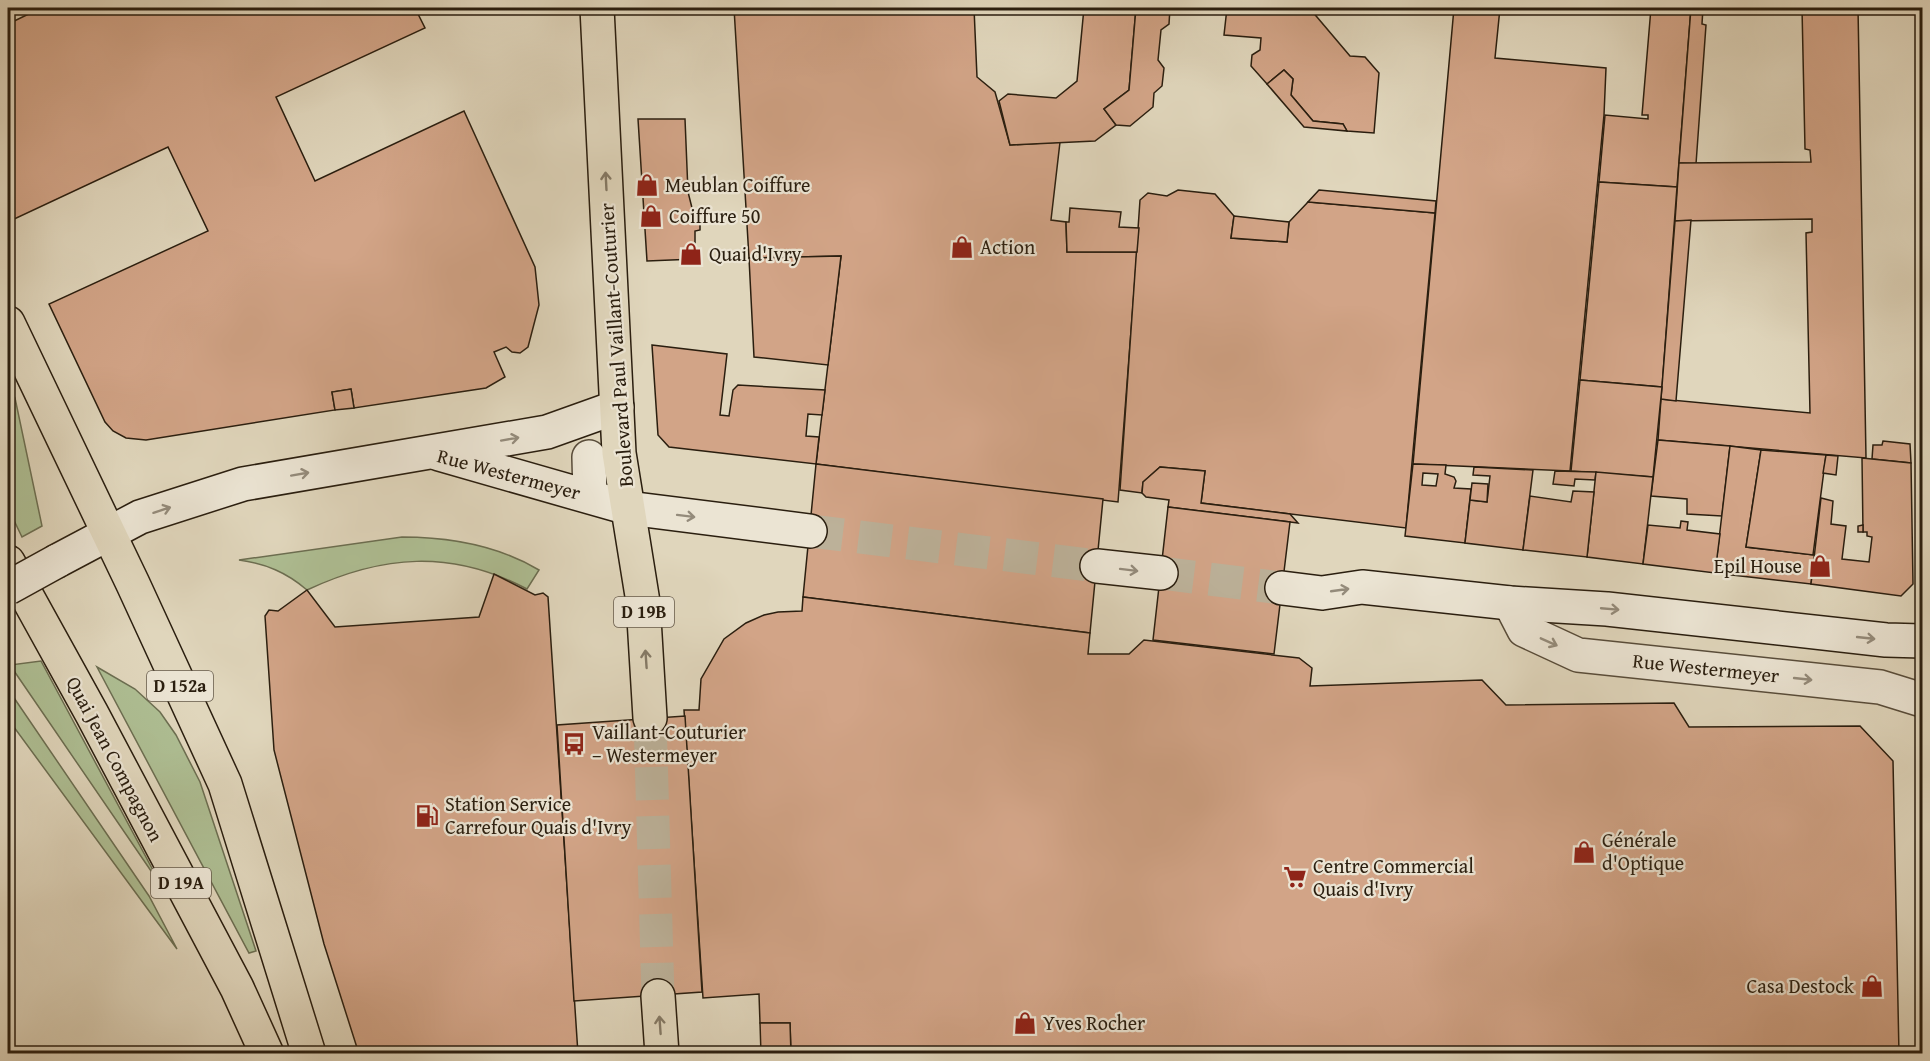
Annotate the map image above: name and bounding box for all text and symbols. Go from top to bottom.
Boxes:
place label: Meublan Coiffure [665,170,810,199]
one-way arrow [600,172,611,191]
shop icon: Meublan Coiffure [634,172,660,198]
place label: Coiffure 50 [669,201,760,230]
street label: Boulevard Paul Vaillant-Couturier [591,202,640,488]
shop icon: Coiffure 50 [638,203,664,229]
place label: Action [980,232,1035,261]
shop icon: Action [949,234,975,260]
place label: Quai d'Ivry [709,239,802,268]
shop icon: Quai d'Ivry [678,241,704,267]
one-way arrow [499,433,519,444]
street label: Rue Westermeyer [434,440,584,507]
one-way arrow [290,468,310,479]
one-way arrow [152,504,170,515]
one-way arrow [676,511,696,522]
place label: Epil House [1714,551,1802,580]
shop icon: Epil House [1807,553,1833,579]
one-way arrow [1118,564,1138,575]
one-way arrow [1330,585,1350,596]
road number: D 19B [614,597,674,627]
one-way arrow [1600,604,1619,615]
one-way arrow [1856,633,1876,644]
one-way arrow [1540,637,1558,648]
street label: Rue Westermeyer [1631,645,1781,690]
one-way arrow [641,650,652,670]
street label: Quai Jean Compagnon [60,671,171,847]
road number: D 152a [147,671,213,701]
one-way arrow [1792,674,1812,685]
place label: Vaillant-Couturier – Westermeyer [592,717,746,769]
bus stop icon: Vaillant-Couturier – Westermeyer [561,731,587,757]
place label: Station Service Carrefour Quais d'Ivry [445,789,632,841]
fuel station icon: Station Service Carrefour Quais d'Ivry [414,803,440,829]
place label: Générale d'Optique [1602,825,1684,877]
shop icon: Générale d'Optique [1571,839,1597,865]
place label: Centre Commercial Quais d'Ivry [1313,851,1474,903]
supermarket icon: Centre Commercial Quais d'Ivry [1282,864,1308,890]
road number: D 19A [151,868,211,898]
place label: Casa Destock [1746,971,1855,1000]
shop icon: Casa Destock [1859,973,1885,999]
place label: Yves Rocher [1043,1008,1145,1037]
shop icon: Yves Rocher [1012,1010,1038,1036]
one-way arrow [654,1015,665,1035]

